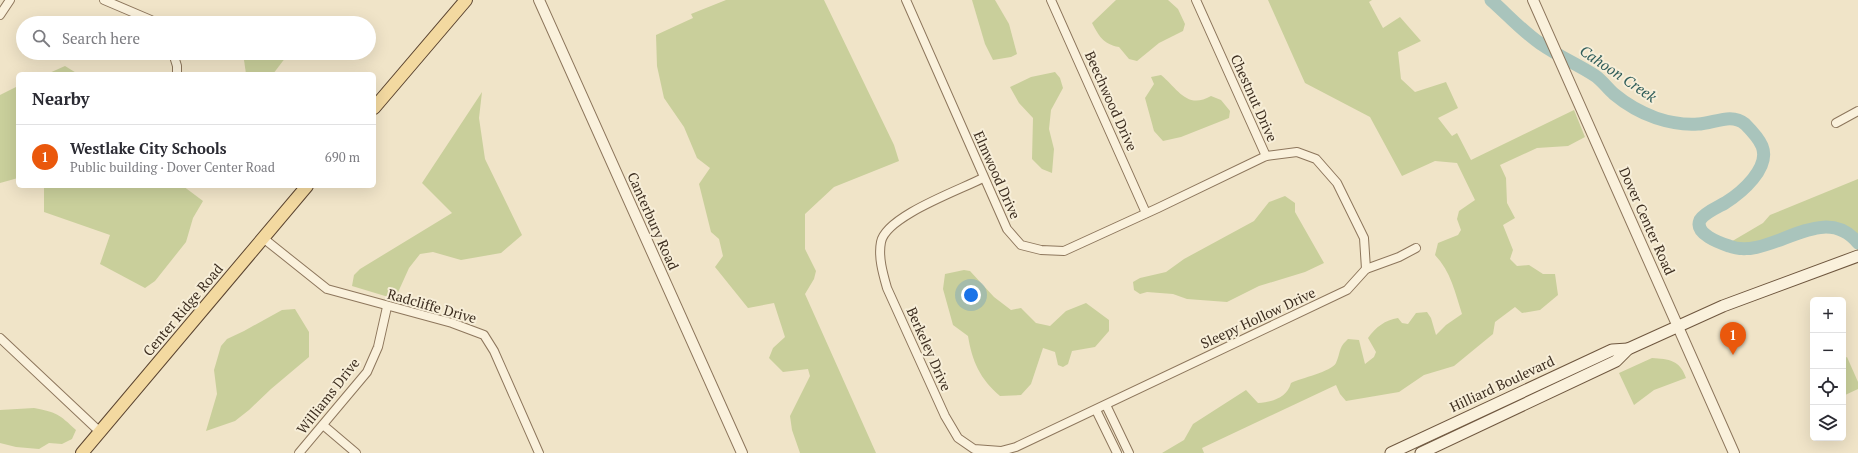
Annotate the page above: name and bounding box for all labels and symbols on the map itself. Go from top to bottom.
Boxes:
water label: Cahoon Creek [1576,40,1662,107]
street label: Beechwood Drive [1081,48,1142,154]
street label: Chestnut Drive [1227,51,1282,145]
street label: Elmwood Drive [970,128,1025,222]
street label: Dover Center Road [1615,164,1680,278]
street label: Canterbury Road [623,169,684,273]
street label: Center Ridge Road [138,259,227,360]
street label: Sleepy Hollow Drive [1197,283,1318,353]
street label: Radcliffe Drive [385,284,479,327]
your location [961,285,981,305]
street label: Berkeley Drive [902,304,956,394]
pin: 1 [1720,322,1746,355]
street label: Hilliard Boulevard [1446,351,1557,416]
street label: Williams Drive [292,354,363,438]

